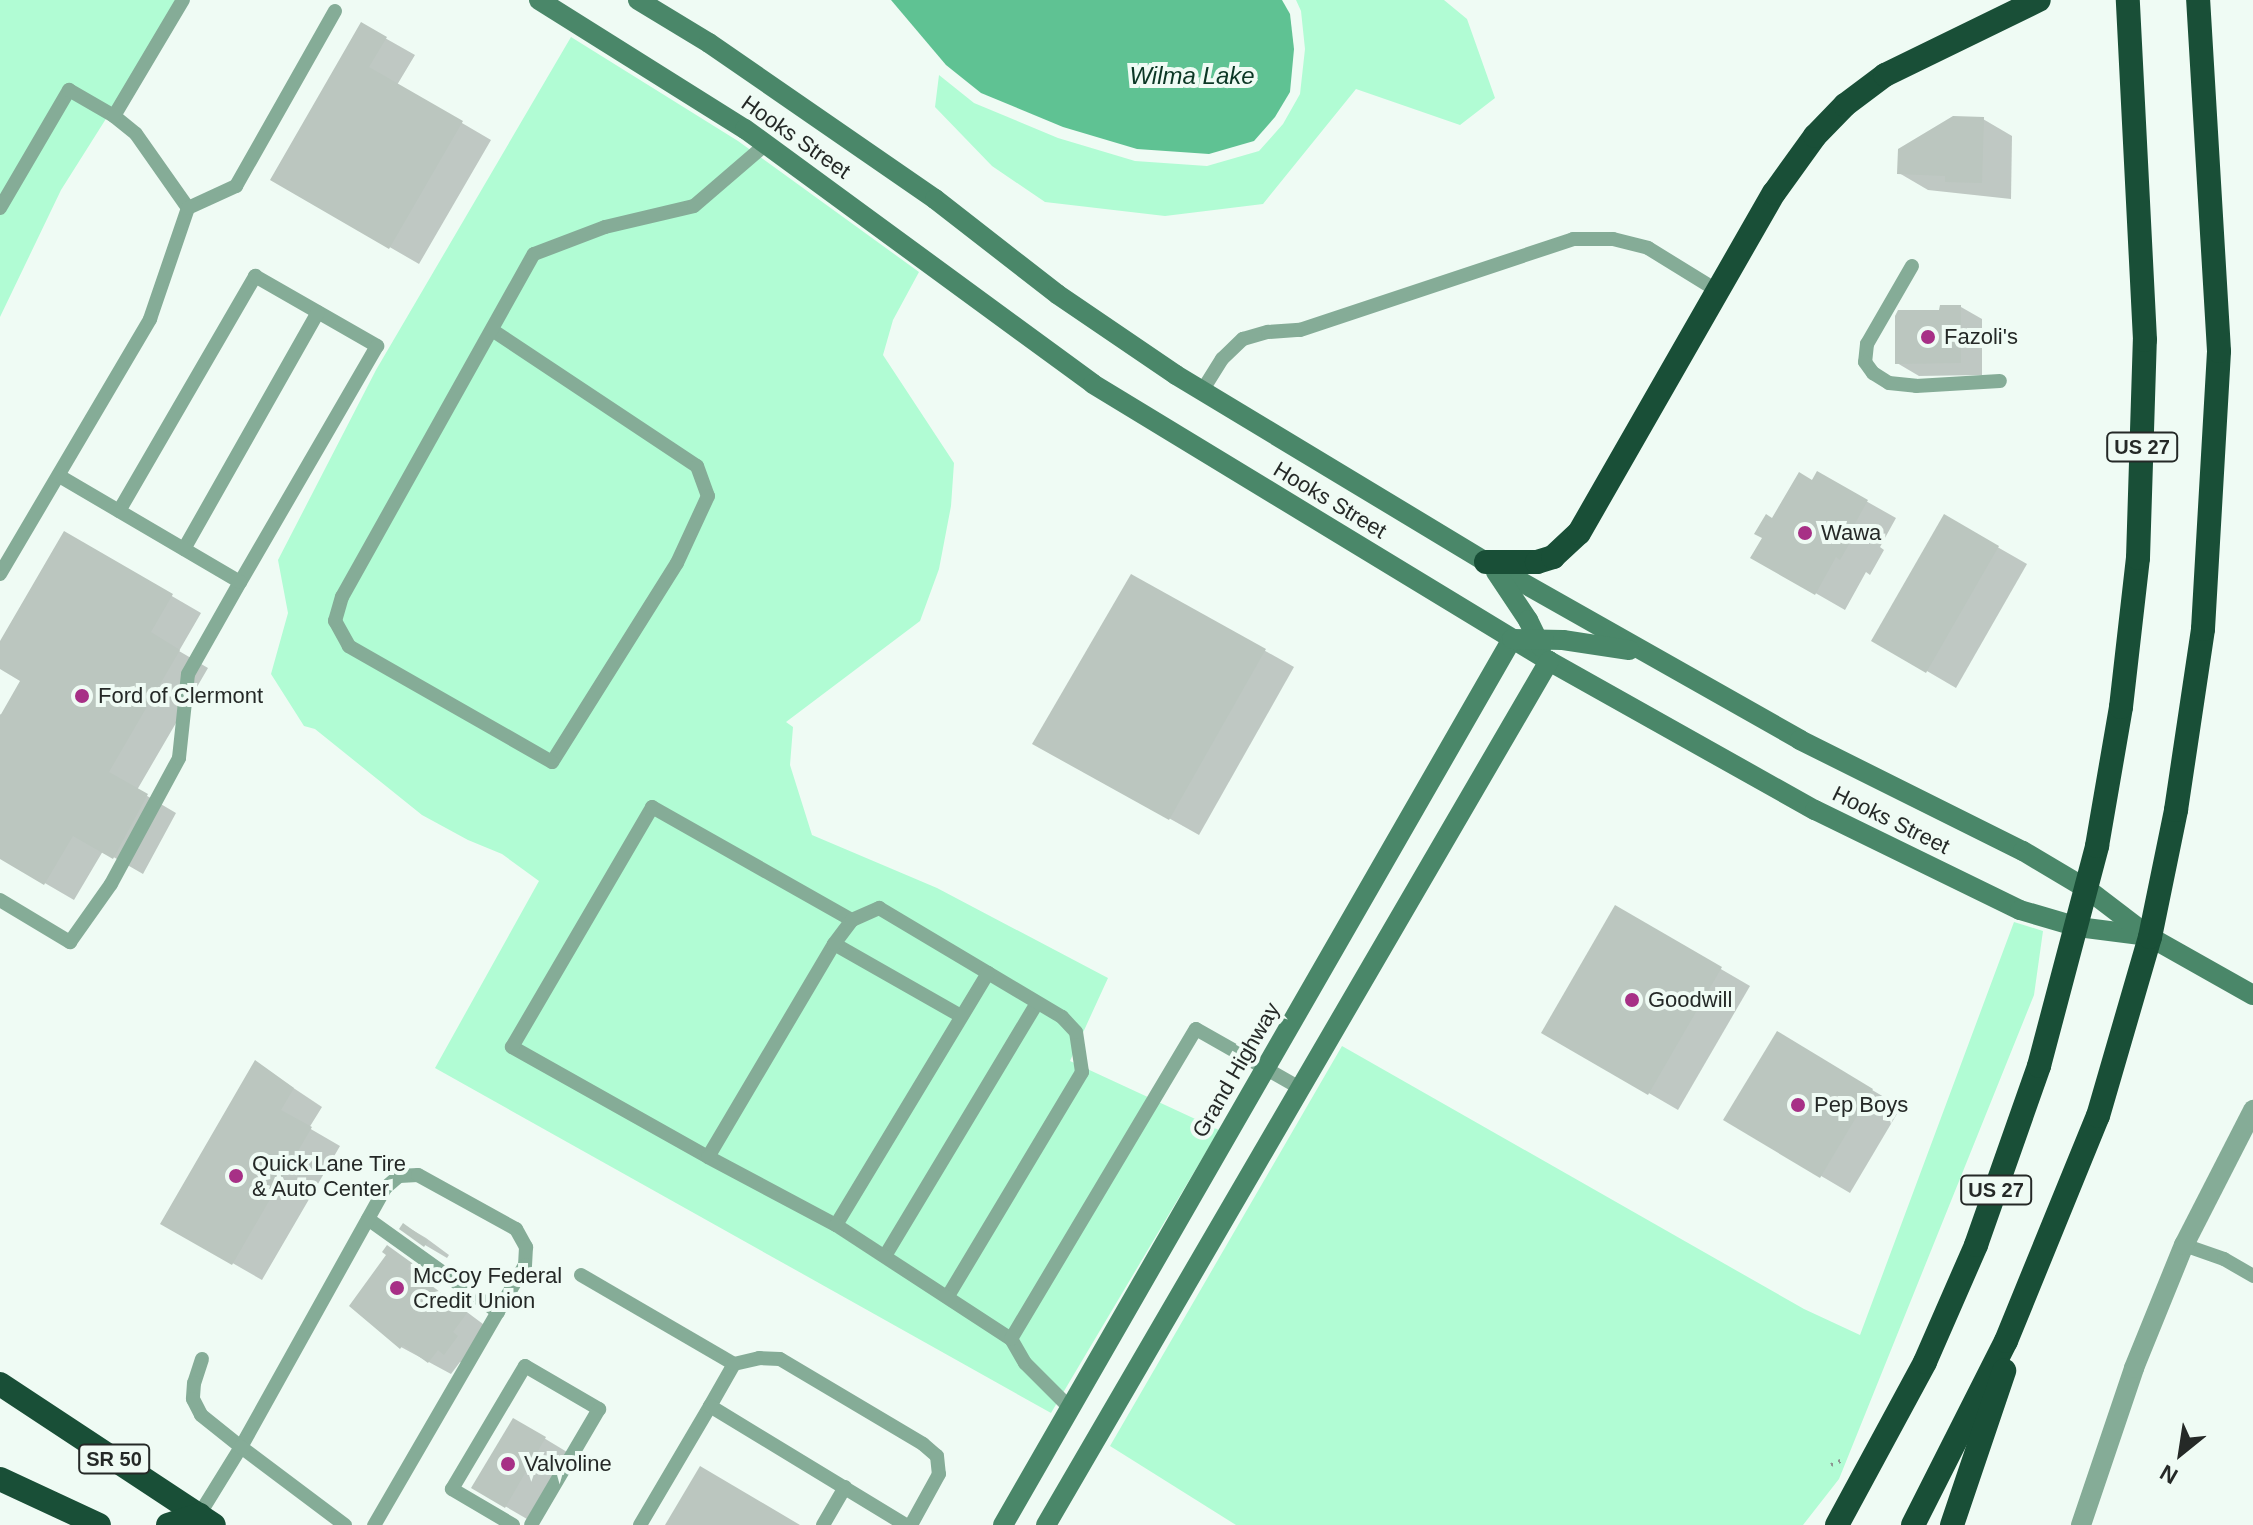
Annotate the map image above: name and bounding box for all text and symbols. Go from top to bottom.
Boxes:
water label: Wilma Lake [1129,62,1255,90]
street label: Hooks Street [736,90,856,184]
place label: Fazoli's [1944,324,2018,350]
marker: Fazoli's [1919,328,1937,346]
road number: US 27 [2106,431,2178,463]
street label: Hooks Street [1269,456,1391,544]
place label: Wawa [1821,520,1881,546]
marker: Wawa [1796,524,1814,542]
place label: Ford of Clermont [98,683,263,709]
marker: Ford of Clermont [73,687,91,705]
street label: Hooks Street [1828,780,1954,860]
place label: Goodwill [1648,987,1732,1013]
marker: Goodwill [1623,991,1641,1009]
street label: Grand Highway [1187,998,1285,1142]
place label: Pep Boys [1814,1092,1908,1118]
marker: Pep Boys [1789,1096,1807,1114]
place label: Quick Lane Tire & Auto Center [252,1150,406,1202]
marker: Quick Lane Tire & Auto Center [227,1167,245,1185]
road number: US 27 [1960,1174,2032,1206]
place label: McCoy Federal Credit Union [413,1262,562,1314]
marker: McCoy Federal Credit Union [388,1279,406,1297]
north arrow [2141,1413,2221,1493]
road number: SR 50 [78,1443,150,1475]
place label: Valvoline [524,1451,612,1477]
marker: Valvoline [499,1455,517,1473]
text: N [2156,1459,2182,1489]

